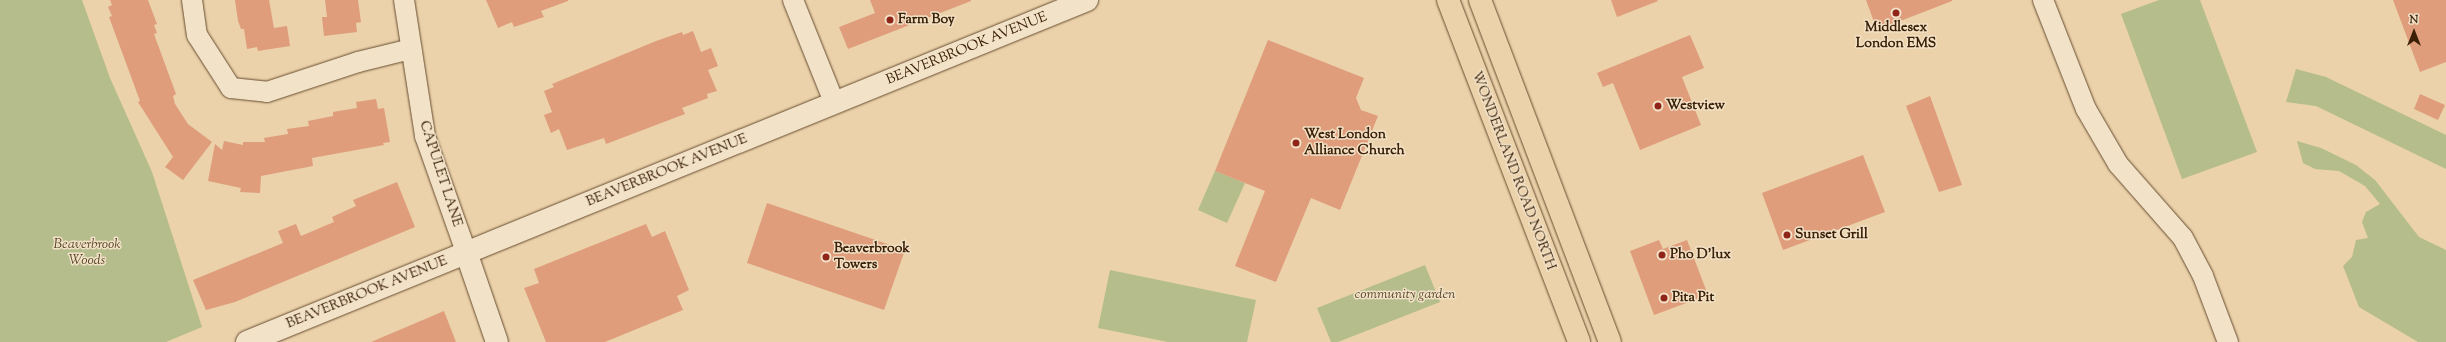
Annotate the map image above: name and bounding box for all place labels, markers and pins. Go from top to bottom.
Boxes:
marker: Middlesex London EMS [1891,8,1901,18]
place label: Farm Boy [898,12,955,28]
marker: Farm Boy [885,15,895,25]
place label: Middlesex London EMS [1856,20,1936,52]
place label: Westview [1666,98,1725,114]
marker: Westview [1653,101,1663,111]
place label: West London Alliance Church [1304,127,1405,160]
marker: West London Alliance Church [1291,138,1301,148]
place label: Sunset Grill [1795,227,1868,243]
marker: Sunset Grill [1782,230,1792,240]
place label: Beaverbrook Towers [834,241,910,274]
place label: Pho D'lux [1670,247,1731,263]
marker: Pho D'lux [1657,250,1667,260]
marker: Beaverbrook Towers [821,252,831,262]
place label: Pita Pit [1672,290,1714,306]
marker: Pita Pit [1659,293,1669,303]

